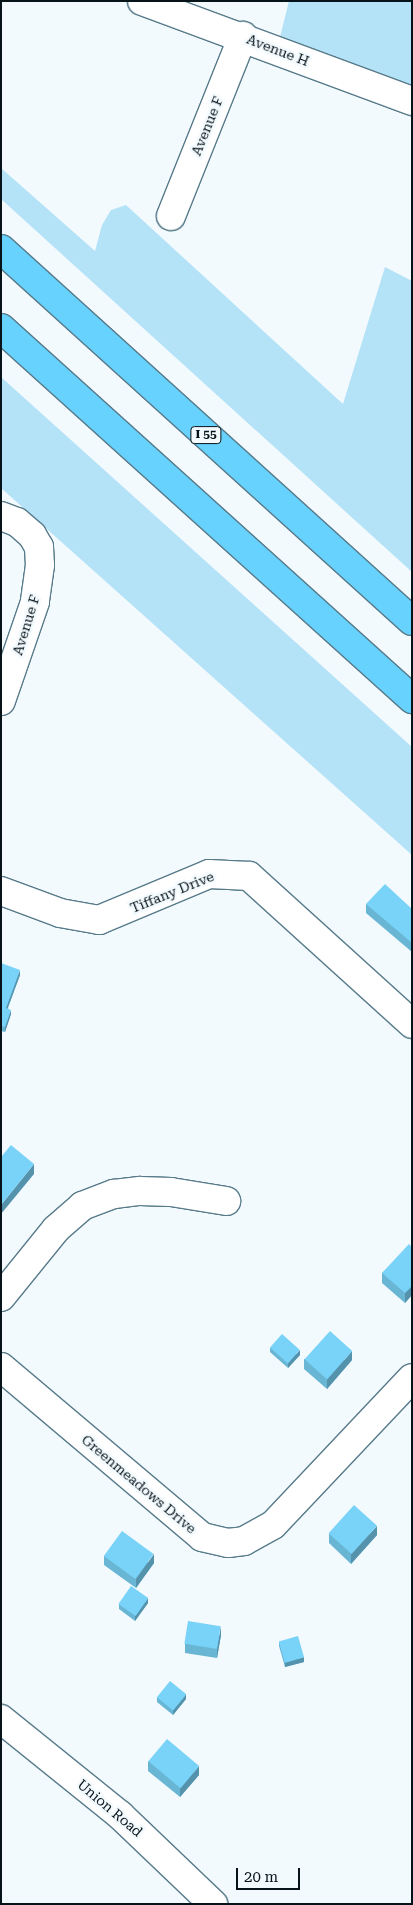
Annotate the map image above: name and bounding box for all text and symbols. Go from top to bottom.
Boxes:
street label: Avenue H [244,30,312,70]
street label: Avenue F [188,94,226,158]
road number: I 55 [190,426,222,444]
street label: Avenue F [9,593,43,657]
street label: Tiffany Drive [128,868,216,916]
street label: Greenmeadows Drive [78,1431,200,1537]
street label: Union Road [74,1776,146,1840]
scale bar [238,1858,302,1890]
text: 20 m [244,1868,278,1886]

